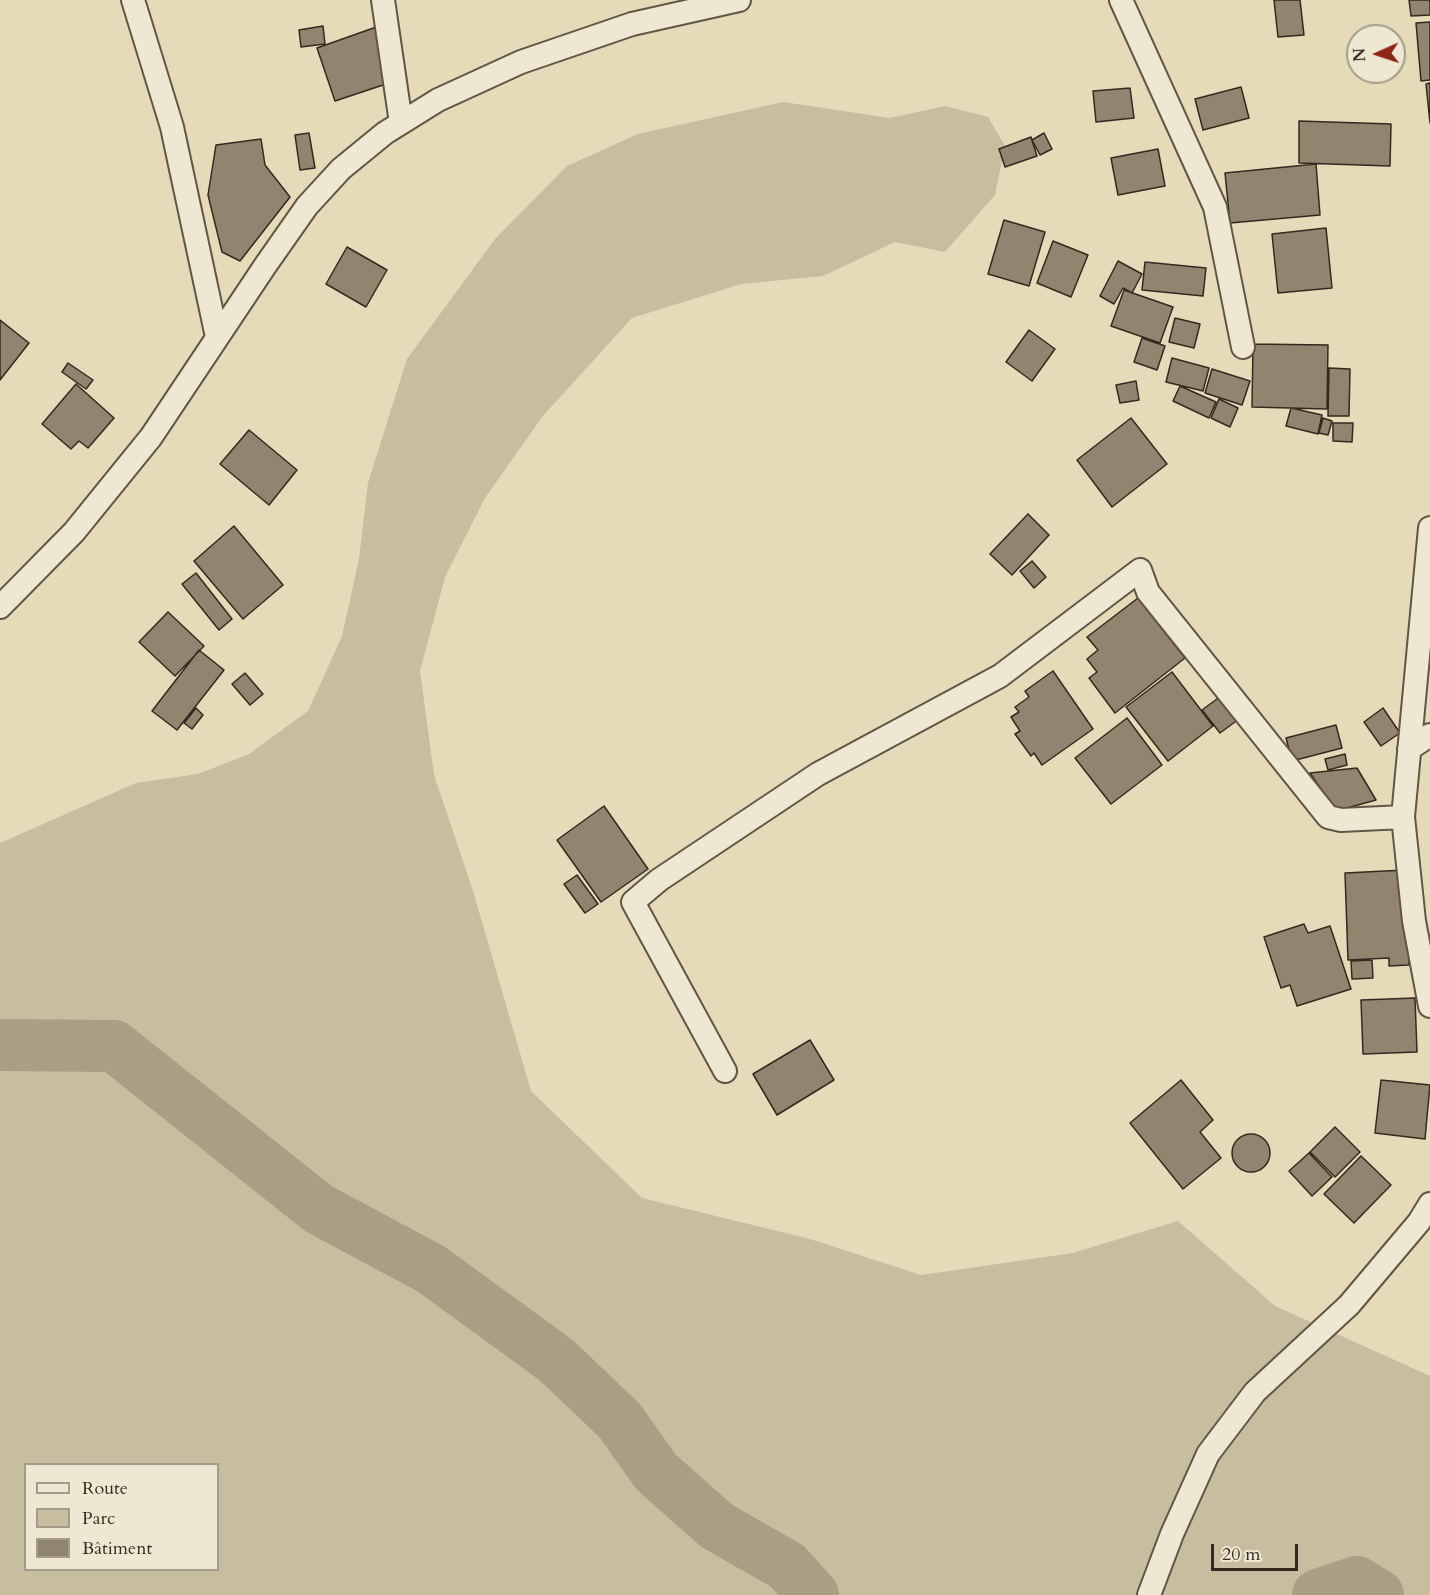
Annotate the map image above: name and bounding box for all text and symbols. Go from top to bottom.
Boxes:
north arrow [1346,24,1406,84]
text: N [1349,47,1371,62]
legend [24,1463,219,1571]
text: Route [82,1476,128,1501]
text: Parc [82,1506,115,1531]
scale bar [1214,1532,1301,1570]
text: Bâtiment [82,1536,152,1561]
text: 20 m [1222,1542,1261,1567]

